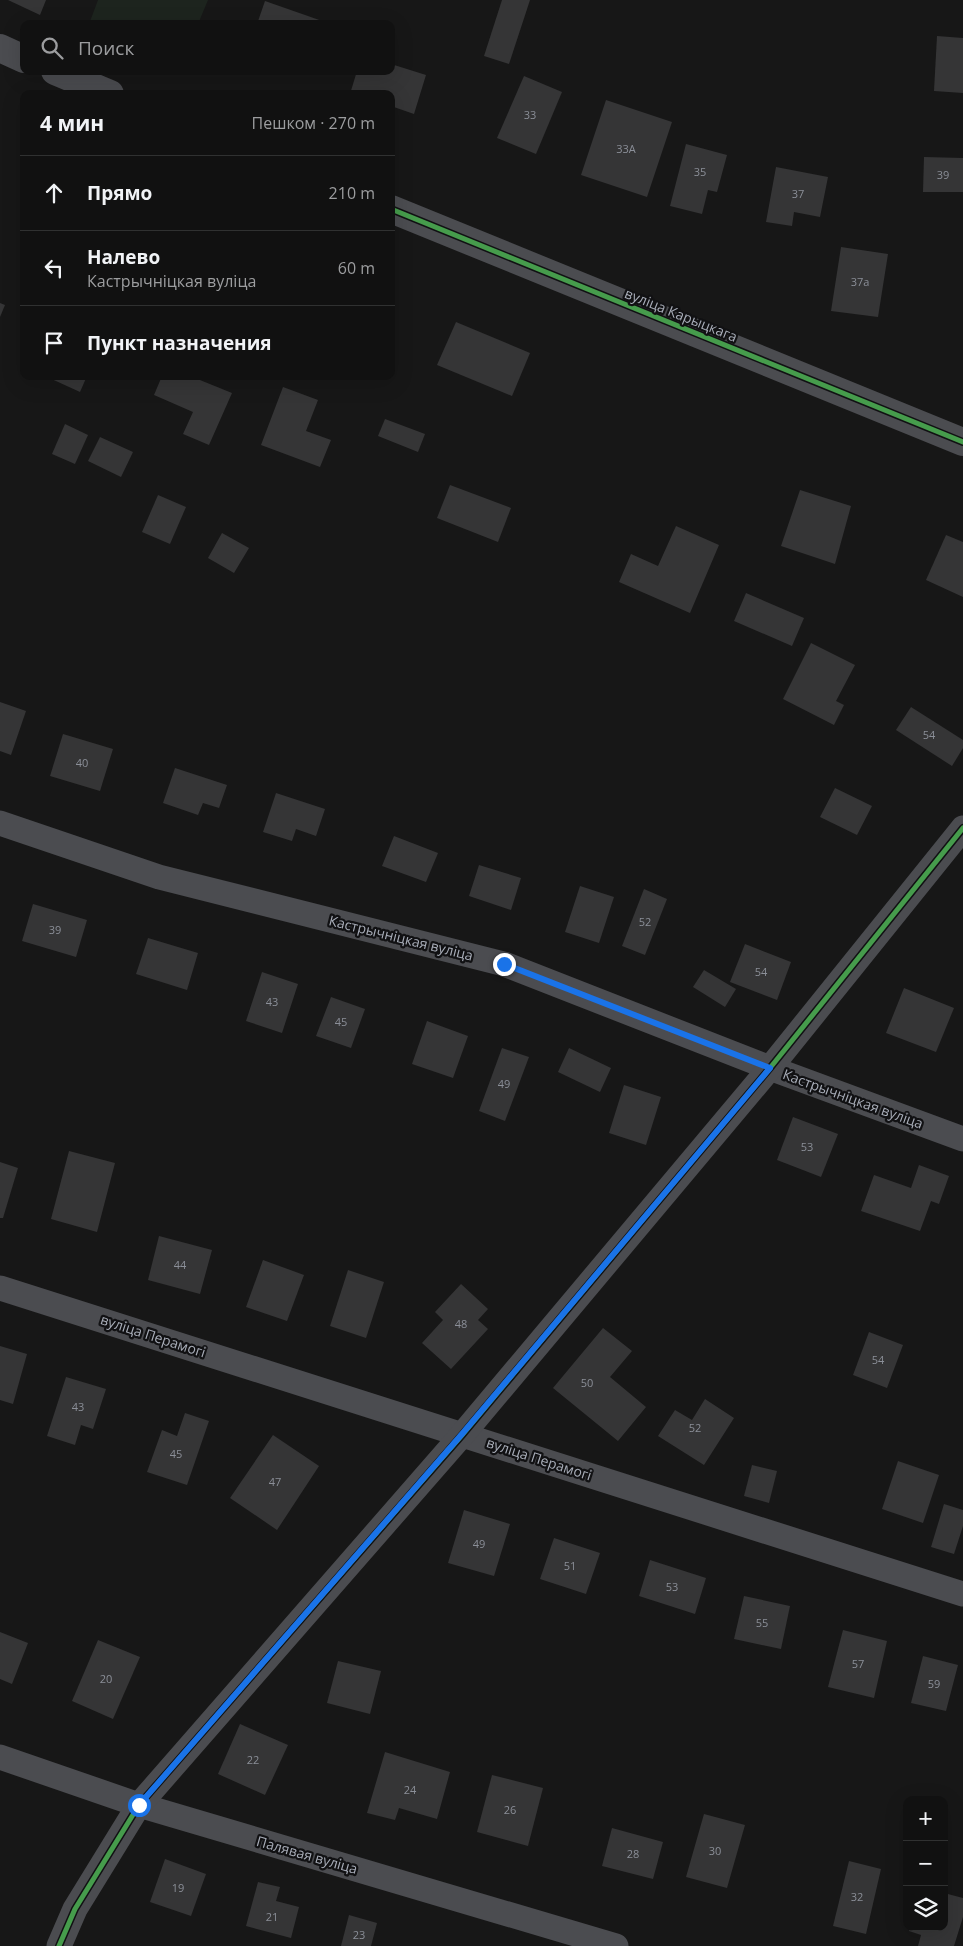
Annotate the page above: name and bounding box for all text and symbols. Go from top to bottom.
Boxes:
search box [20,20,395,75]
icon: search [38,34,66,62]
text: Поиск [78,35,134,61]
house number: 33 [524,107,536,122]
text: 4 мин [40,109,104,137]
text: Пешком · 270 m [252,112,375,134]
house number: 33А [616,141,636,156]
house number: 35 [694,164,706,179]
house number: 39 [937,167,949,182]
icon: ahead [40,179,68,207]
text: Прямо [87,180,152,206]
text: 210 m [329,182,375,204]
house number: 37 [792,186,804,201]
text: Налево [87,244,160,270]
icon: left [40,254,68,282]
text: 60 m [338,257,375,279]
text: Кастрычніцкая вуліца [87,270,256,292]
house number: 37а [851,274,869,289]
street label: вуліца Карыцкага [622,283,740,346]
icon: arrive [40,329,68,357]
text: Пункт назначения [87,330,272,356]
house number: 54 [923,727,936,742]
house number: 40 [76,755,88,770]
street label: Кастрычніцкая вуліца [327,910,475,965]
house number: 52 [639,914,651,929]
house number: 39 [49,922,61,937]
route end [493,953,516,976]
house number: 54 [755,964,768,979]
house number: 43 [266,994,278,1009]
house number: 45 [335,1014,347,1029]
street label: Кастрычніцкая вуліца [780,1064,926,1133]
house number: 49 [498,1076,510,1091]
house number: 53 [801,1139,813,1154]
house number: 44 [174,1257,187,1272]
street label: вуліца Перамогі [98,1310,208,1361]
house number: 48 [455,1316,467,1331]
house number: 54 [872,1352,885,1367]
house number: 50 [581,1375,593,1390]
house number: 43 [72,1399,84,1414]
house number: 52 [689,1420,701,1435]
street label: вуліца Перамогі [484,1433,594,1484]
house number: 45 [170,1446,182,1461]
house number: 47 [269,1474,281,1489]
house number: 49 [473,1536,485,1551]
house number: 51 [564,1558,576,1573]
house number: 53 [666,1579,678,1594]
house number: 55 [756,1615,768,1630]
house number: 57 [852,1656,864,1671]
house number: 20 [100,1671,112,1686]
house number: 59 [928,1676,940,1691]
house number: 22 [247,1752,259,1767]
house number: 24 [404,1782,417,1797]
route start [128,1794,151,1817]
map controls [903,1796,948,1931]
button: + [903,1796,948,1841]
house number: 26 [504,1802,516,1817]
street label: Палявая вуліца [254,1831,360,1878]
button: − [903,1841,948,1886]
house number: 30 [709,1843,721,1858]
house number: 28 [627,1846,639,1861]
house number: 19 [172,1880,184,1895]
button: layers [903,1886,948,1931]
house number: 32 [851,1889,863,1904]
house number: 21 [266,1909,278,1924]
house number: 23 [353,1927,365,1942]

